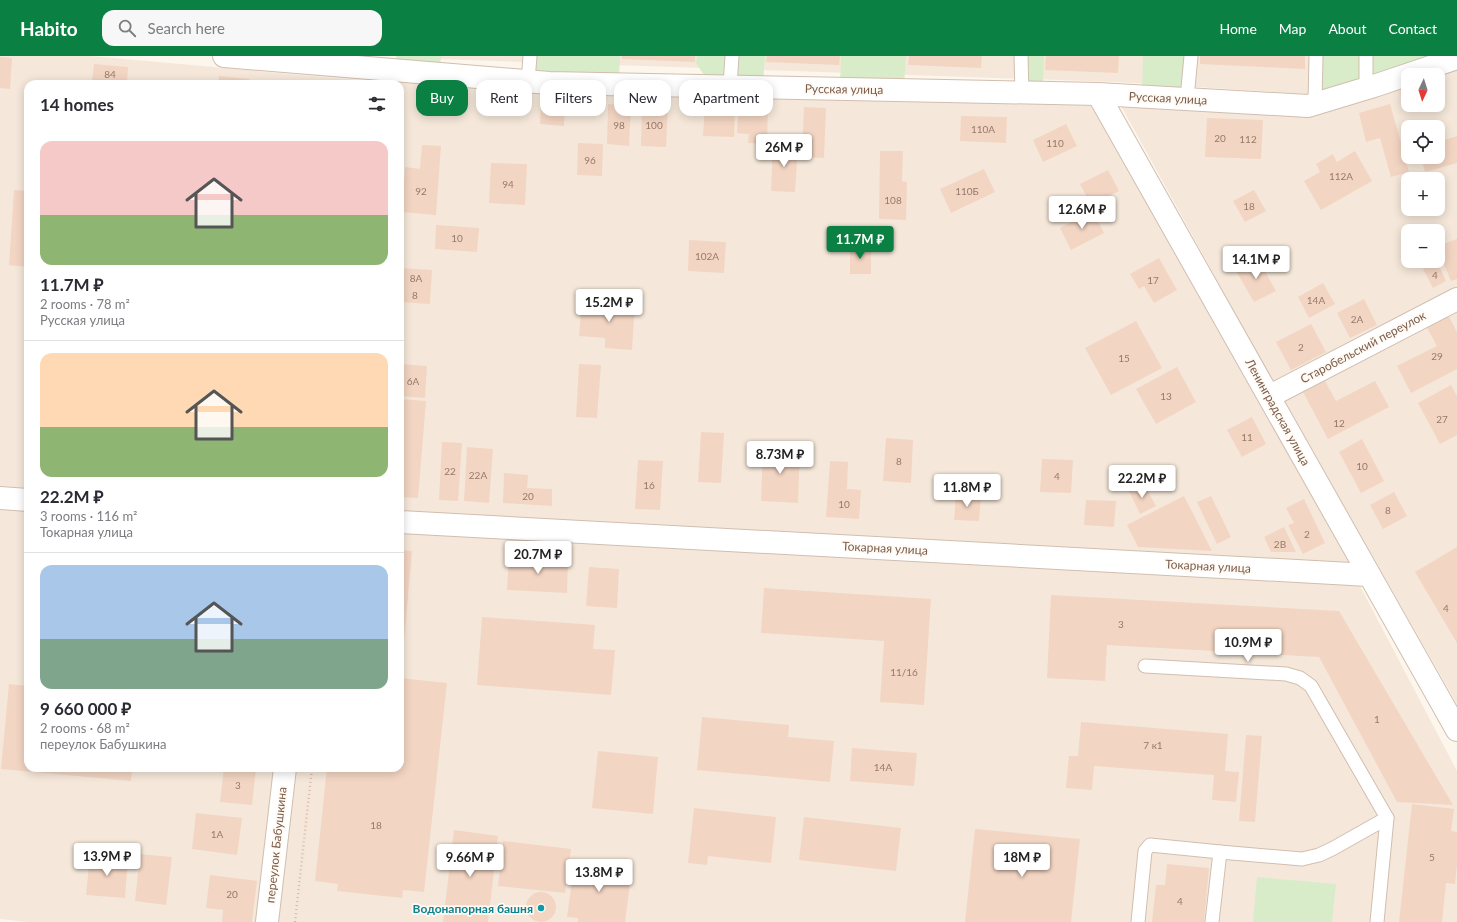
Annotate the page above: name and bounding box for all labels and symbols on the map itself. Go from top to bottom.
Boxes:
house number: 84 [104,68,116,80]
north arrow [1401,68,1445,112]
street label: Русская улица [805,81,883,97]
street label: Русская улица [1128,88,1208,108]
house number: 98 [613,119,625,131]
house number: 100 [645,119,663,131]
house number: 110А [971,123,995,135]
house number: 20 [1214,132,1226,144]
house number: 112 [1239,133,1257,145]
pin: 26M ₽ [756,134,812,168]
house number: 110 [1046,137,1064,149]
house number: 96 [584,154,596,166]
house number: 112А [1329,170,1353,182]
house number: 94 [502,178,514,190]
house number: 92 [415,185,427,197]
house number: 110Б [955,185,979,197]
house number: 108 [884,194,902,206]
pin: 12.6M ₽ [1045,196,1119,230]
house number: 18 [1243,200,1255,212]
pin: 11.7M ₽ [823,226,897,260]
house number: 10 [451,232,463,244]
pin: 14.1M ₽ [1219,246,1293,280]
house number: 102А [695,250,719,262]
house number: 4 [1432,269,1438,281]
house number: 8А [410,272,423,284]
house number: 17 [1147,274,1159,286]
house number: 8 [412,289,418,301]
pin: 15.2M ₽ [572,289,646,323]
house number: 14А [1307,294,1325,306]
street label: Старобельский переулок [1298,307,1429,386]
house number: 2А [1351,313,1364,325]
house number: 2 [1298,341,1304,353]
house number: 29 [1431,350,1443,362]
house number: 15 [1118,352,1130,364]
street label: Ленинградская улица [1242,355,1314,468]
house number: 6А [407,375,420,387]
house number: 13 [1160,390,1172,402]
house number: 27 [1436,413,1448,425]
house number: 12 [1333,417,1345,429]
house number: 11 [1241,431,1253,443]
pin: 8.73M ₽ [743,441,817,475]
house number: 8 [896,455,902,467]
house number: 10 [1356,460,1368,472]
house number: 22 [444,465,456,477]
pin: 22.2M ₽ [1105,465,1179,499]
house number: 22А [469,469,487,481]
house number: 4 [1054,470,1060,482]
pin: 11.8M ₽ [930,474,1004,508]
house number: 16 [643,479,655,491]
house number: 20 [522,490,534,502]
house number: 10 [838,498,850,510]
house number: 8 [1385,504,1391,516]
house number: 2 [1304,528,1310,540]
street label: Токарная улица [842,538,928,558]
house number: 2В [1274,538,1286,550]
pin: 20.7M ₽ [501,541,575,575]
street label: Токарная улица [1165,556,1251,576]
house number: 4 [1443,602,1449,614]
house number: 3 [1118,618,1124,630]
pin: 10.9M ₽ [1211,629,1285,663]
house number: 11/16 [890,666,918,678]
house number: 1 [1374,713,1380,725]
house number: 7 к1 [1143,739,1163,751]
house number: 14А [874,761,892,773]
house number: 3 [235,779,241,791]
street label: переулок Бабушкина [262,786,290,904]
house number: 18 [370,819,382,831]
house number: 1А [211,828,224,840]
pin: 13.9M ₽ [70,843,144,877]
pin: 9.66M ₽ [433,844,507,878]
pin: 18M ₽ [994,844,1050,878]
house number: 5 [1429,851,1435,863]
pin: 13.8M ₽ [562,859,636,893]
house number: 20 [226,888,238,900]
house number: 4 [1177,895,1183,907]
place label: Водонапорная башня [413,901,533,916]
marker: Водонапорная башня [536,903,546,913]

